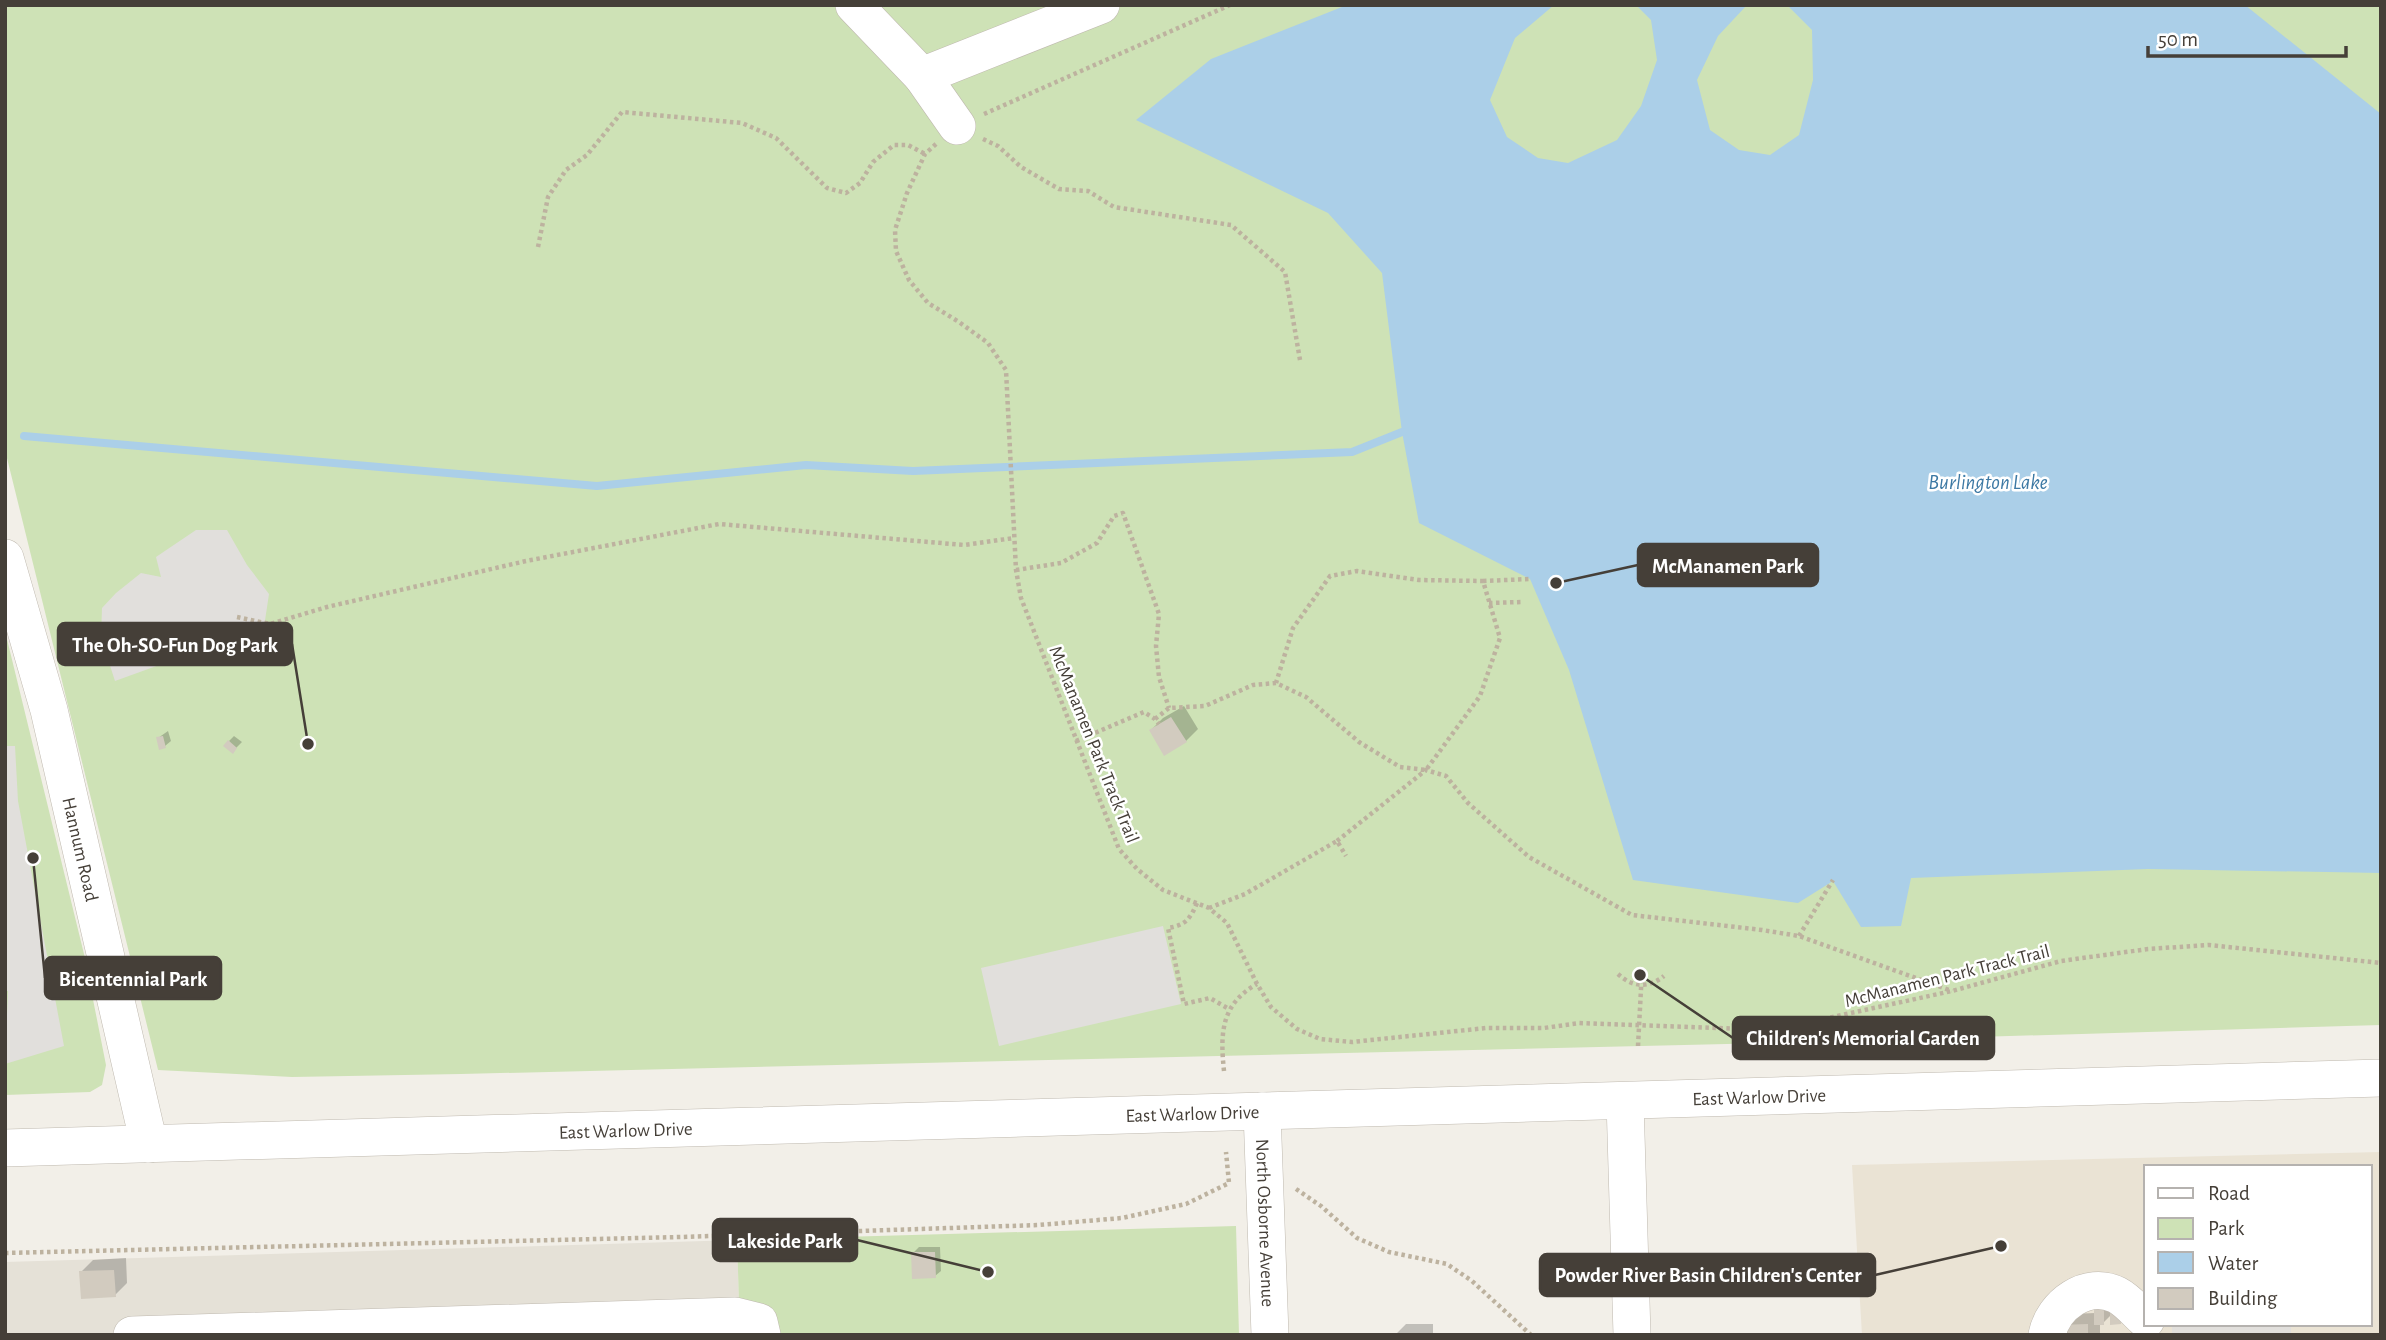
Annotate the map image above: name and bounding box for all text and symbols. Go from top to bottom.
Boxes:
scale bar [2148,14,2346,58]
text: 50 m [2158,29,2198,50]
water label: Burlington Lake [1928,472,2048,493]
callout: McManamen Park [1638,544,1818,586]
text: McManamen Park [1652,556,1805,577]
callout: The Oh-SO-Fun Dog Park [58,623,292,665]
text: The Oh-SO-Fun Dog Park [72,635,279,656]
street label: McManamen Park Track Trail [1045,643,1142,846]
street label: Hannum Road [58,796,101,904]
street label: McManamen Park Track Trail [1843,942,2052,1011]
callout: Bicentennial Park [45,957,221,999]
text: Bicentennial Park [59,969,208,990]
callout: Children's Memorial Garden [1733,1017,1994,1059]
text: Children's Memorial Garden [1746,1028,1980,1049]
street label: East Warlow Drive [1692,1086,1826,1109]
street label: East Warlow Drive [1125,1103,1260,1126]
street label: East Warlow Drive [559,1120,693,1143]
street label: North Osborne Avenue [1252,1139,1277,1307]
legend [2144,1165,2372,1326]
text: Road [2208,1183,2250,1204]
text: Park [2208,1218,2245,1239]
callout: Lakeside Park [713,1219,857,1261]
text: Lakeside Park [727,1231,843,1252]
text: Water [2208,1253,2258,1274]
callout: Powder River Basin Children's Center [1540,1254,1875,1296]
text: Powder River Basin Children's Center [1555,1265,1862,1286]
text: Building [2208,1288,2278,1309]

